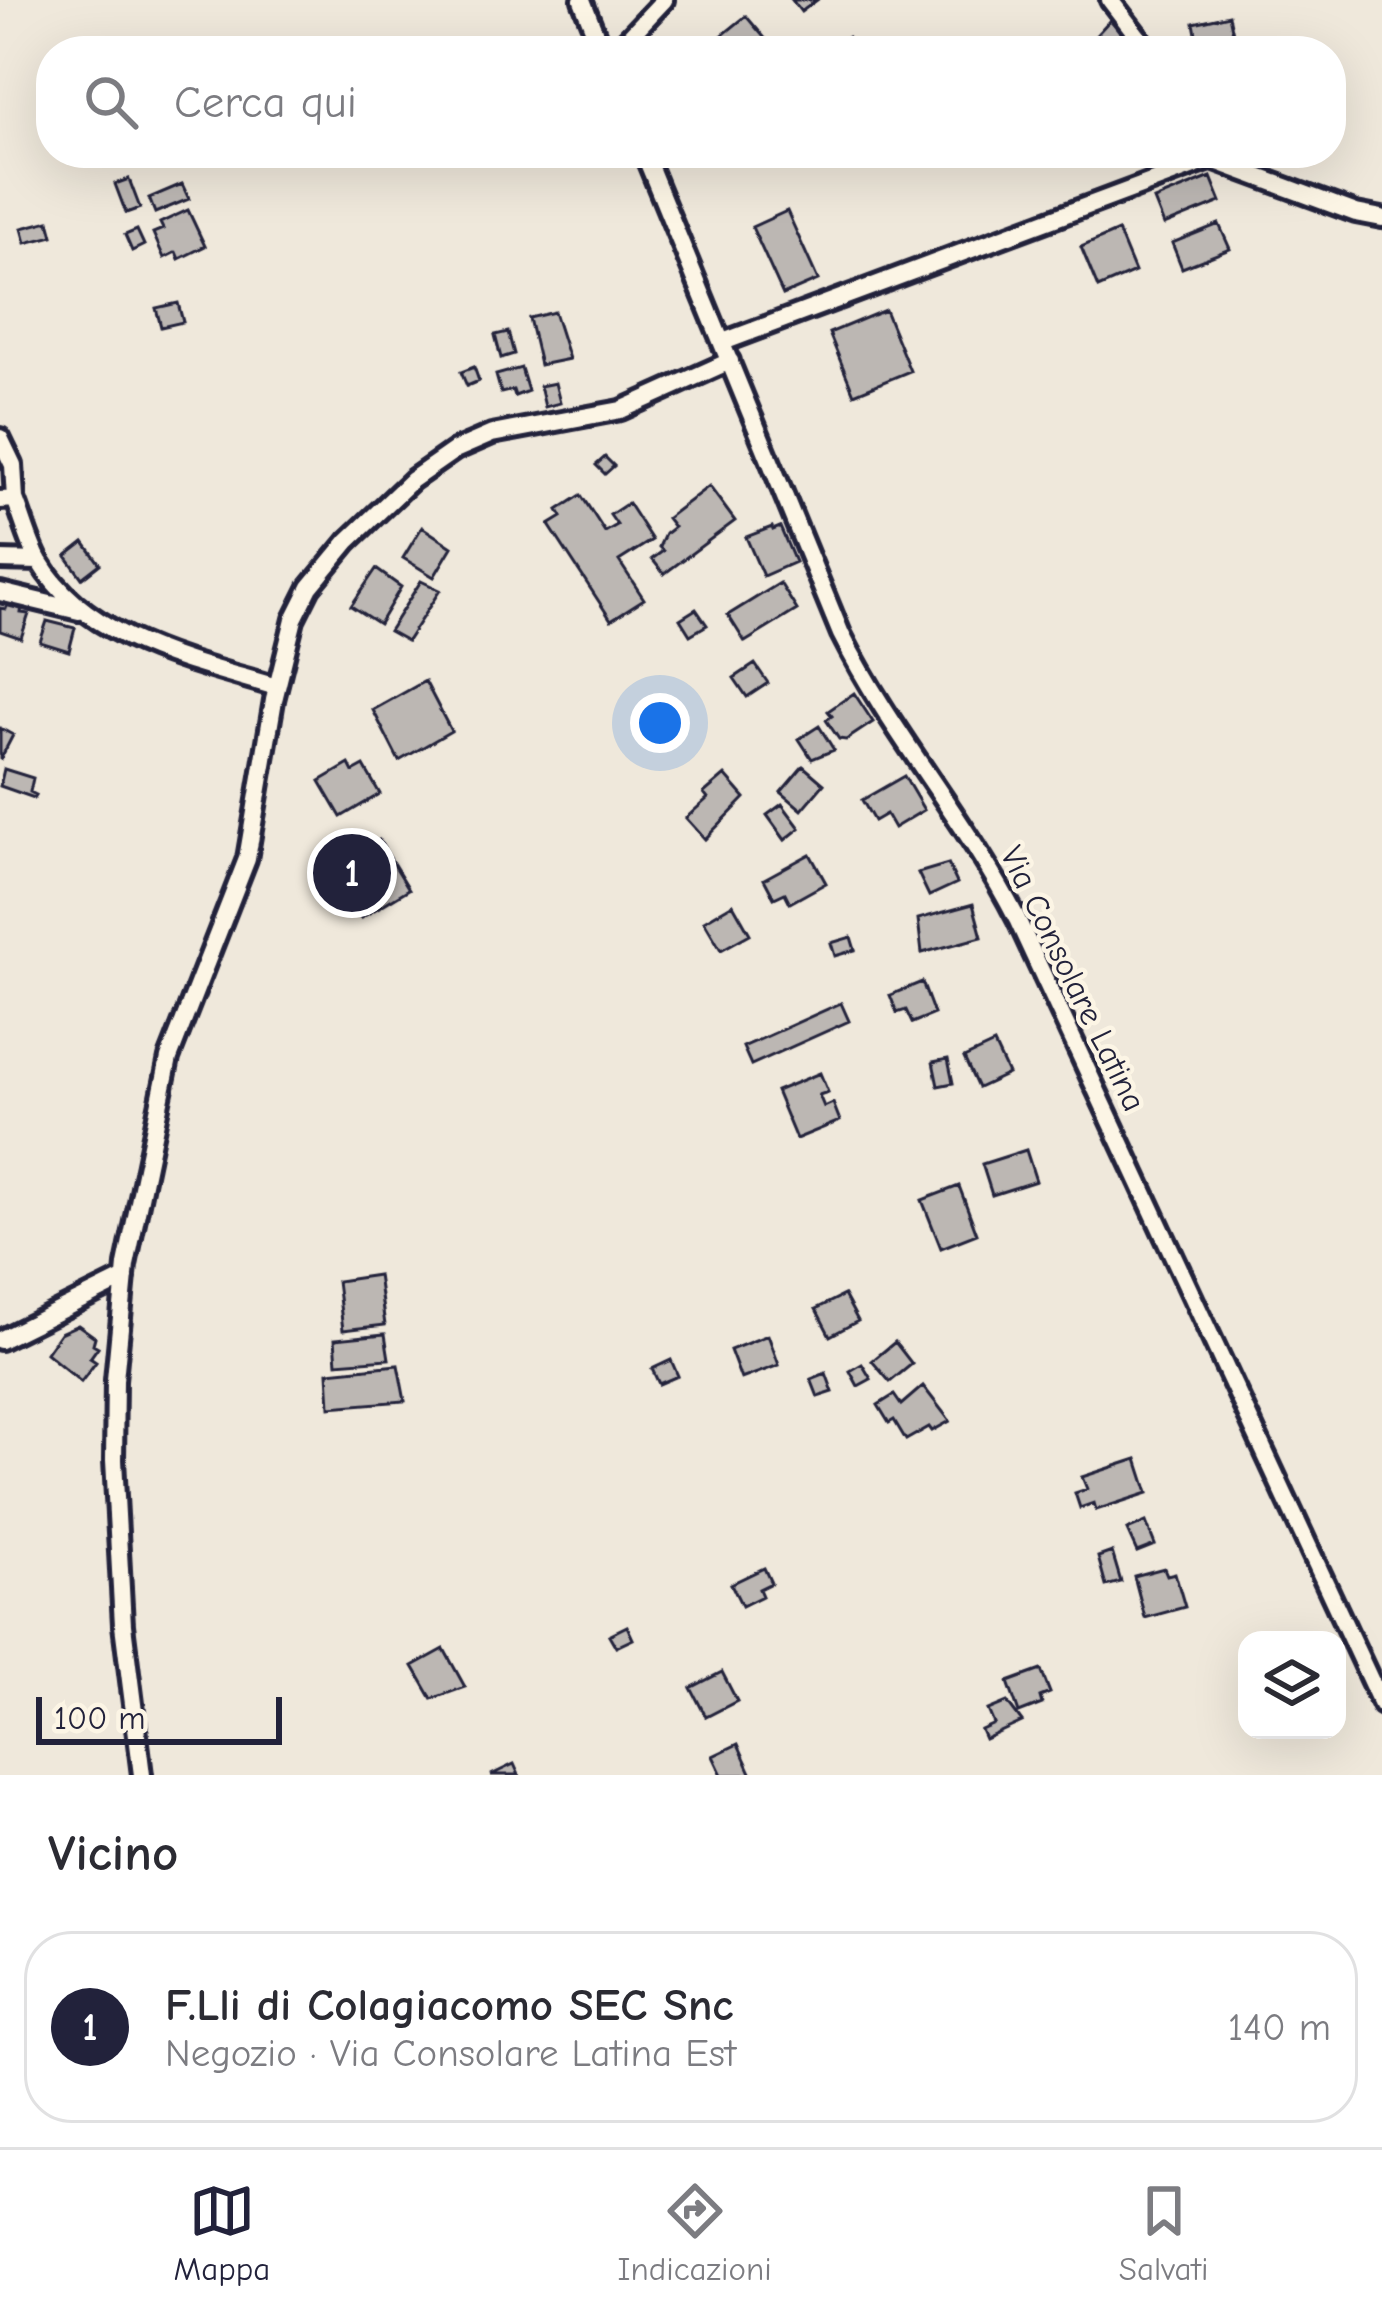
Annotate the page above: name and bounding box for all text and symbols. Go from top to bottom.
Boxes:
search box [36,36,1346,168]
icon: search [78,69,144,135]
text: Cerca qui [174,76,357,128]
your location [630,693,690,753]
pin: 1 [313,828,391,918]
street label: Via Consolare Latina [993,840,1154,1117]
map controls [1238,1631,1346,1739]
button: layers [1238,1631,1346,1739]
scale bar [36,1691,282,1744]
text: 100 m [54,1699,146,1737]
text: Vicino [48,1824,178,1883]
text: F.Lli di Colagiacomo SEC Snc [165,1979,734,2031]
text: 1 [82,2005,98,2050]
text: 140 m [1228,2005,1331,2050]
text: Negozio · Via Consolare Latina Est [165,2031,736,2076]
tab: Mappa [174,2178,270,2288]
tab: Indicazioni [618,2178,772,2288]
tab: Salvati [1119,2178,1208,2288]

